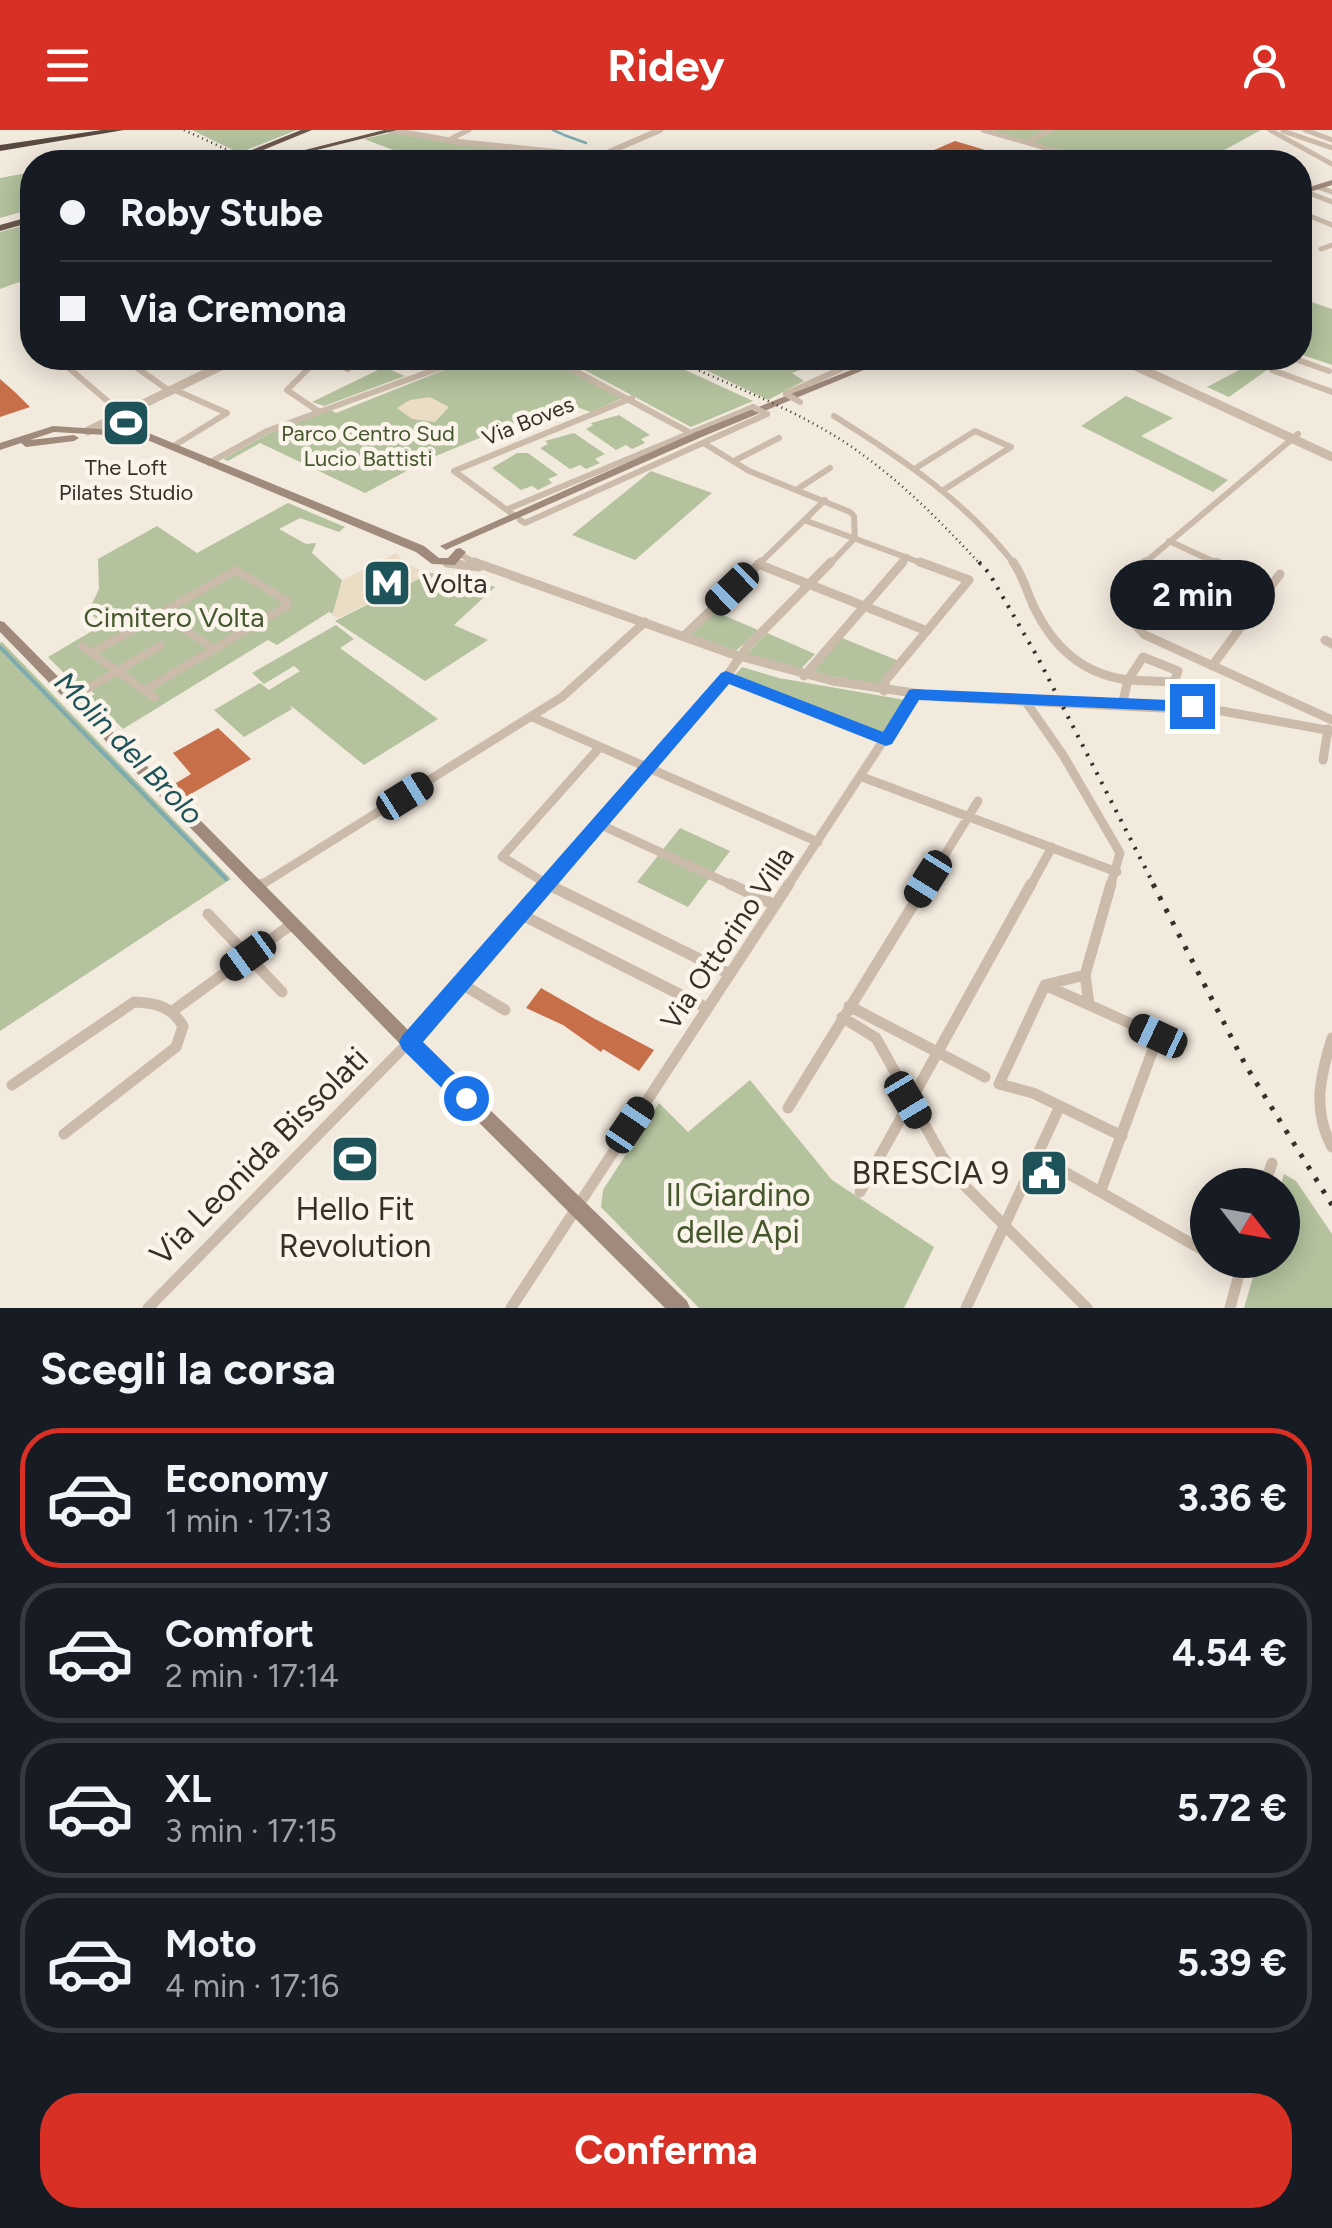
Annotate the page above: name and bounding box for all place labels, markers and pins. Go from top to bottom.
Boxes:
sports icon: The Loft Pilates Studio [100,397,152,449]
place label: The Loft Pilates Studio [59,454,193,506]
metro station icon: Volta [361,557,413,609]
place label: Volta [422,566,487,600]
sports icon: Hello Fit Revolution [329,1133,381,1185]
public building icon: BRESCIA 9 [1018,1147,1070,1199]
place label: BRESCIA 9 [851,1154,1009,1192]
place label: Hello Fit Revolution [279,1190,431,1265]

